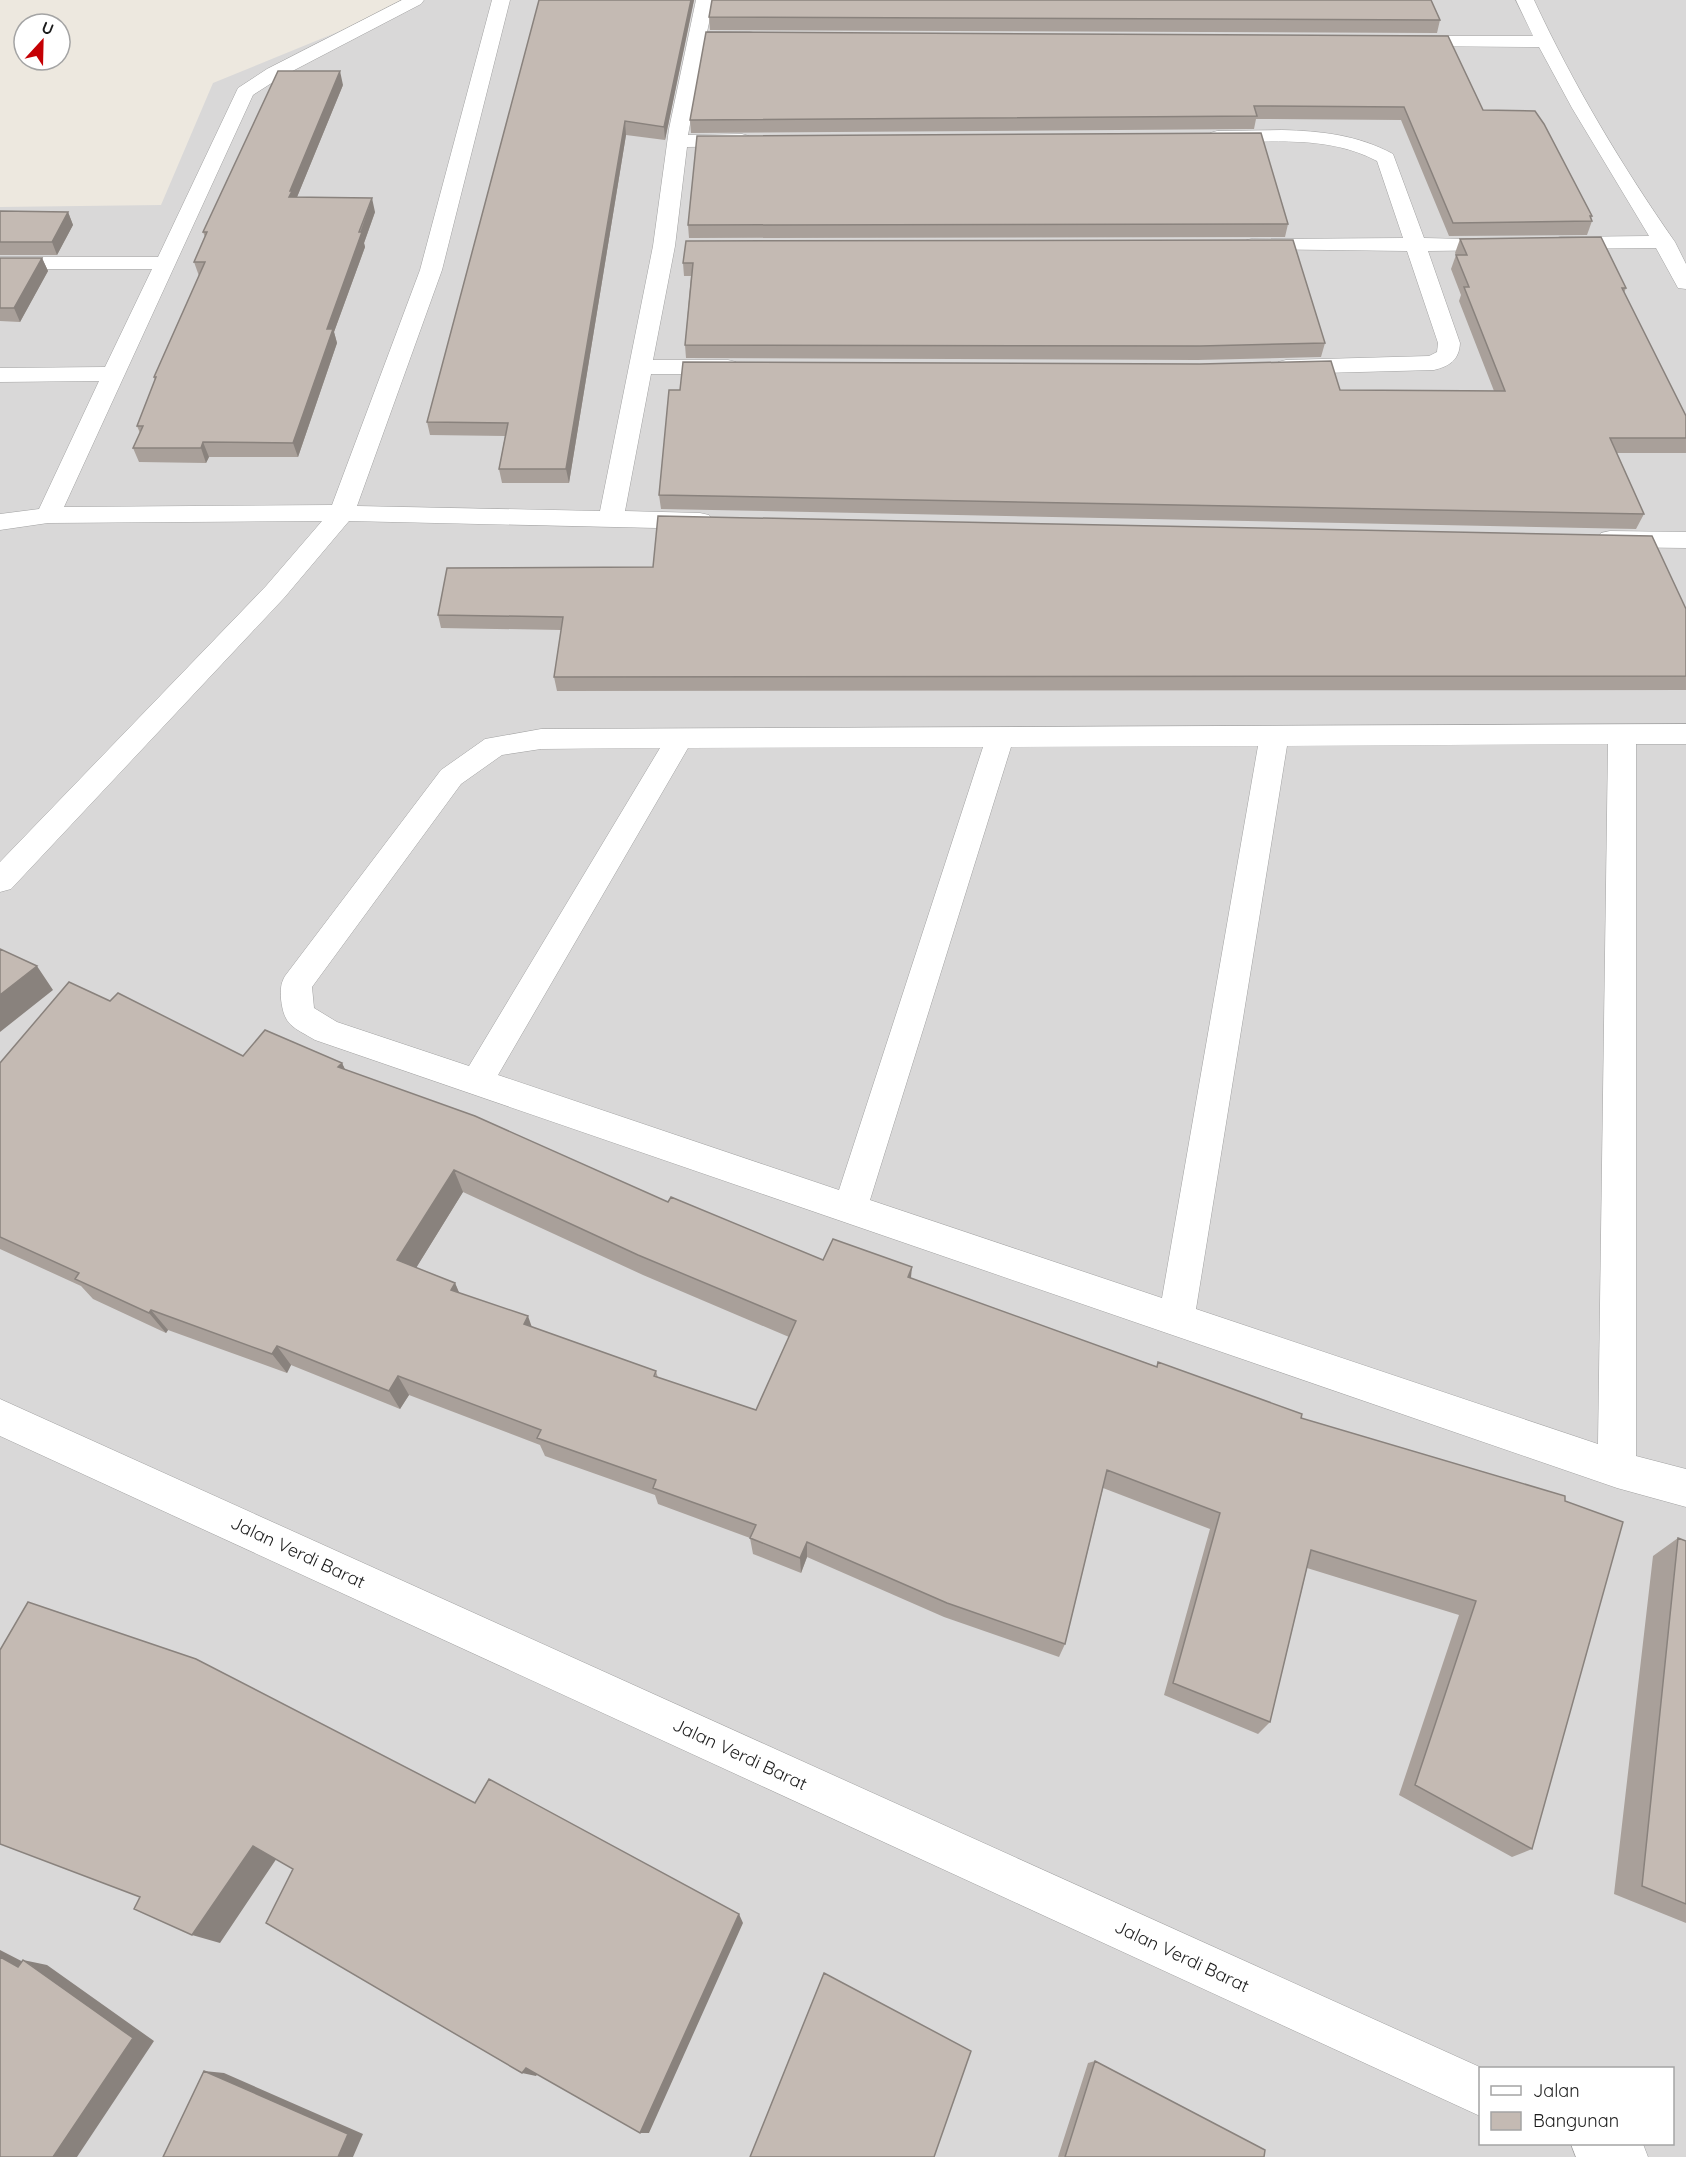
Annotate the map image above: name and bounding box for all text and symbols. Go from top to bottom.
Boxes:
north arrow [12,12,72,72]
text: U [39,17,57,39]
street label: Jalan Verdi Barat [227,1511,369,1593]
street label: Jalan Verdi Barat [669,1713,811,1795]
street label: Jalan Verdi Barat [1111,1915,1253,1997]
legend [1479,2067,1674,2145]
text: Jalan [1533,2079,1580,2102]
text: Bangunan [1533,2109,1619,2132]

